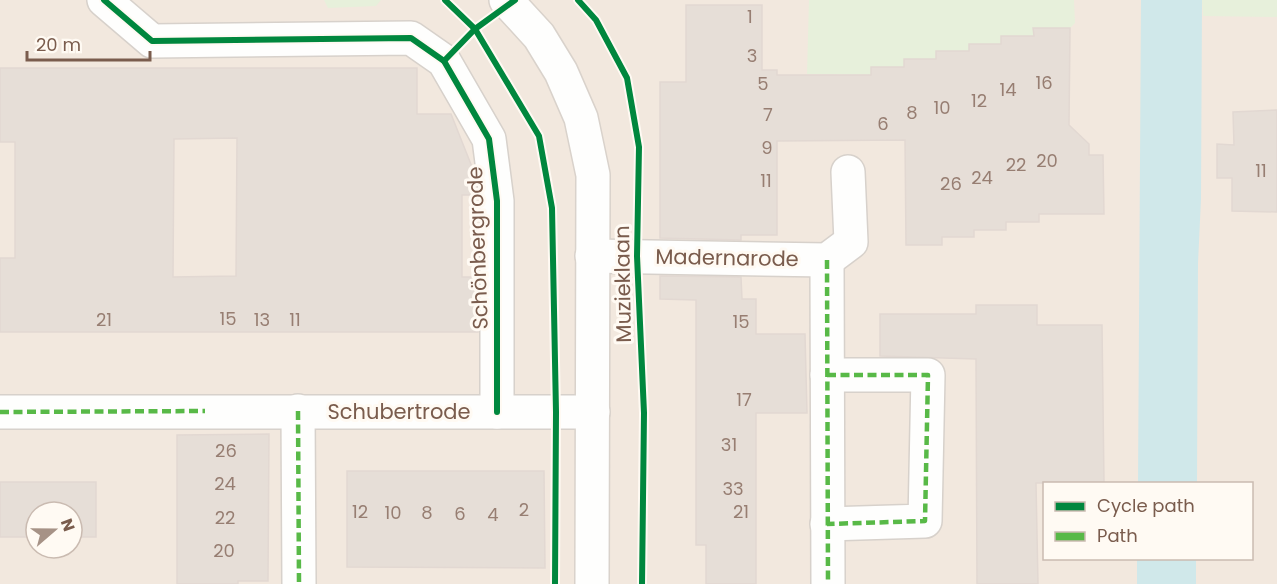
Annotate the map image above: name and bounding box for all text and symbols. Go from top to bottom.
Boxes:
house number: 1 [747,4,753,29]
scale bar [27,24,150,62]
text: 20 m [36,32,81,57]
house number: 3 [747,43,757,68]
house number: 16 [1035,70,1053,95]
house number: 5 [757,71,769,96]
house number: 14 [999,77,1017,102]
house number: 12 [971,88,987,113]
house number: 10 [933,95,951,120]
house number: 8 [906,100,918,125]
house number: 7 [763,102,773,127]
house number: 6 [877,111,889,136]
house number: 9 [761,135,773,160]
house number: 20 [1036,148,1058,173]
house number: 22 [1006,152,1026,177]
house number: 11 [1255,158,1267,183]
house number: 24 [971,165,993,190]
street label: Schönbergrode [460,166,495,330]
house number: 11 [760,168,772,193]
house number: 26 [940,171,962,196]
street label: Muzieklaan [607,225,638,343]
street label: Madernarode [655,242,799,273]
house number: 15 [219,306,237,331]
house number: 21 [96,307,112,332]
house number: 13 [254,307,270,332]
house number: 11 [289,307,301,332]
house number: 15 [732,309,750,334]
house number: 17 [736,387,752,412]
street label: Schubertrode [327,397,471,426]
house number: 31 [721,432,737,457]
house number: 26 [215,438,237,463]
house number: 24 [214,471,236,496]
house number: 33 [722,476,744,501]
legend [1043,482,1253,560]
text: Cycle path [1097,493,1195,518]
house number: 2 [519,497,529,522]
house number: 12 [352,499,368,524]
house number: 21 [733,499,749,524]
north arrow [24,500,84,560]
house number: 10 [384,500,402,525]
house number: 8 [421,500,433,525]
house number: 6 [454,501,466,526]
house number: 4 [487,502,499,527]
house number: 22 [215,505,235,530]
text: N [55,515,80,535]
text: Path [1097,523,1138,548]
house number: 20 [213,538,235,563]

